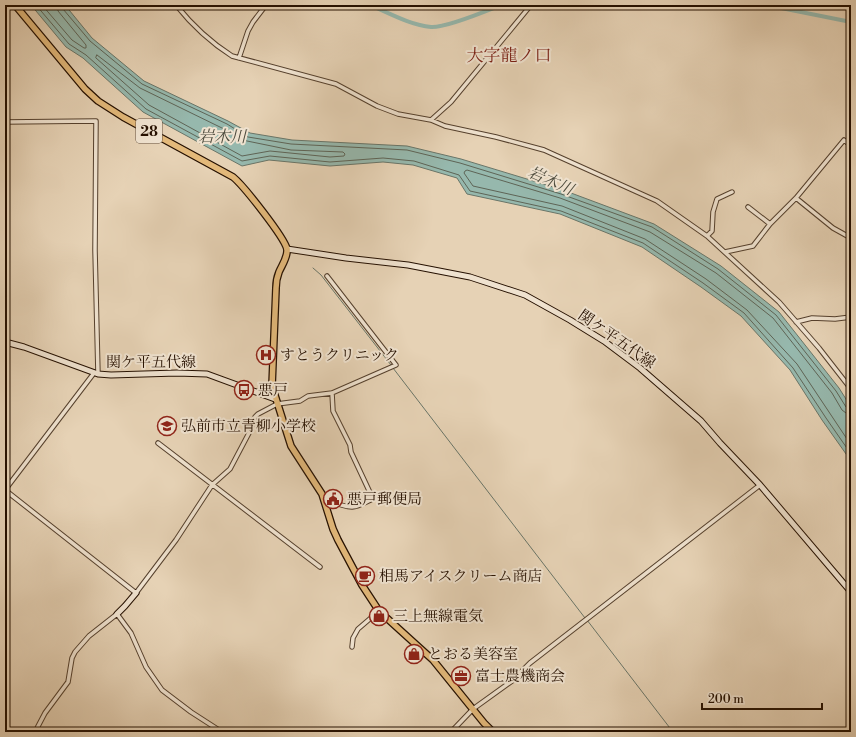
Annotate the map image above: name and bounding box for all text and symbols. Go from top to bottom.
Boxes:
district label: 大字龍ノ口 [467,45,552,67]
road number: 28 [136,119,162,143]
water label: 岩木川 [198,127,248,147]
water label: 岩木川 [525,162,578,201]
street label: 関ケ平五代線 [574,306,659,373]
hospital icon: すとうクリニック [255,344,277,366]
place label: すとうクリニック [280,346,399,365]
street label: 関ケ平五代線 [106,353,196,372]
bus stop icon: 悪戸 [233,379,255,401]
place label: 悪戸 [258,381,288,400]
school or university icon: 弘前市立青柳小学校 [156,415,178,437]
place label: 弘前市立青柳小学校 [181,417,316,436]
public building icon: 悪戸郵便局 [322,488,344,510]
place label: 悪戸郵便局 [347,490,422,509]
cafe icon: 相馬アイスクリーム商店 [354,565,376,587]
place label: 相馬アイスクリーム商店 [379,567,543,586]
shop icon: 三上無線電気 [368,605,390,627]
place label: 三上無線電気 [393,607,483,626]
shop icon: とおる美容室 [403,643,425,665]
place label: とおる美容室 [428,645,518,664]
office icon: 富士農機商会 [450,665,472,687]
place label: 富士農機商会 [475,667,565,686]
scale bar [702,685,822,711]
text: 200 m [708,692,744,707]

